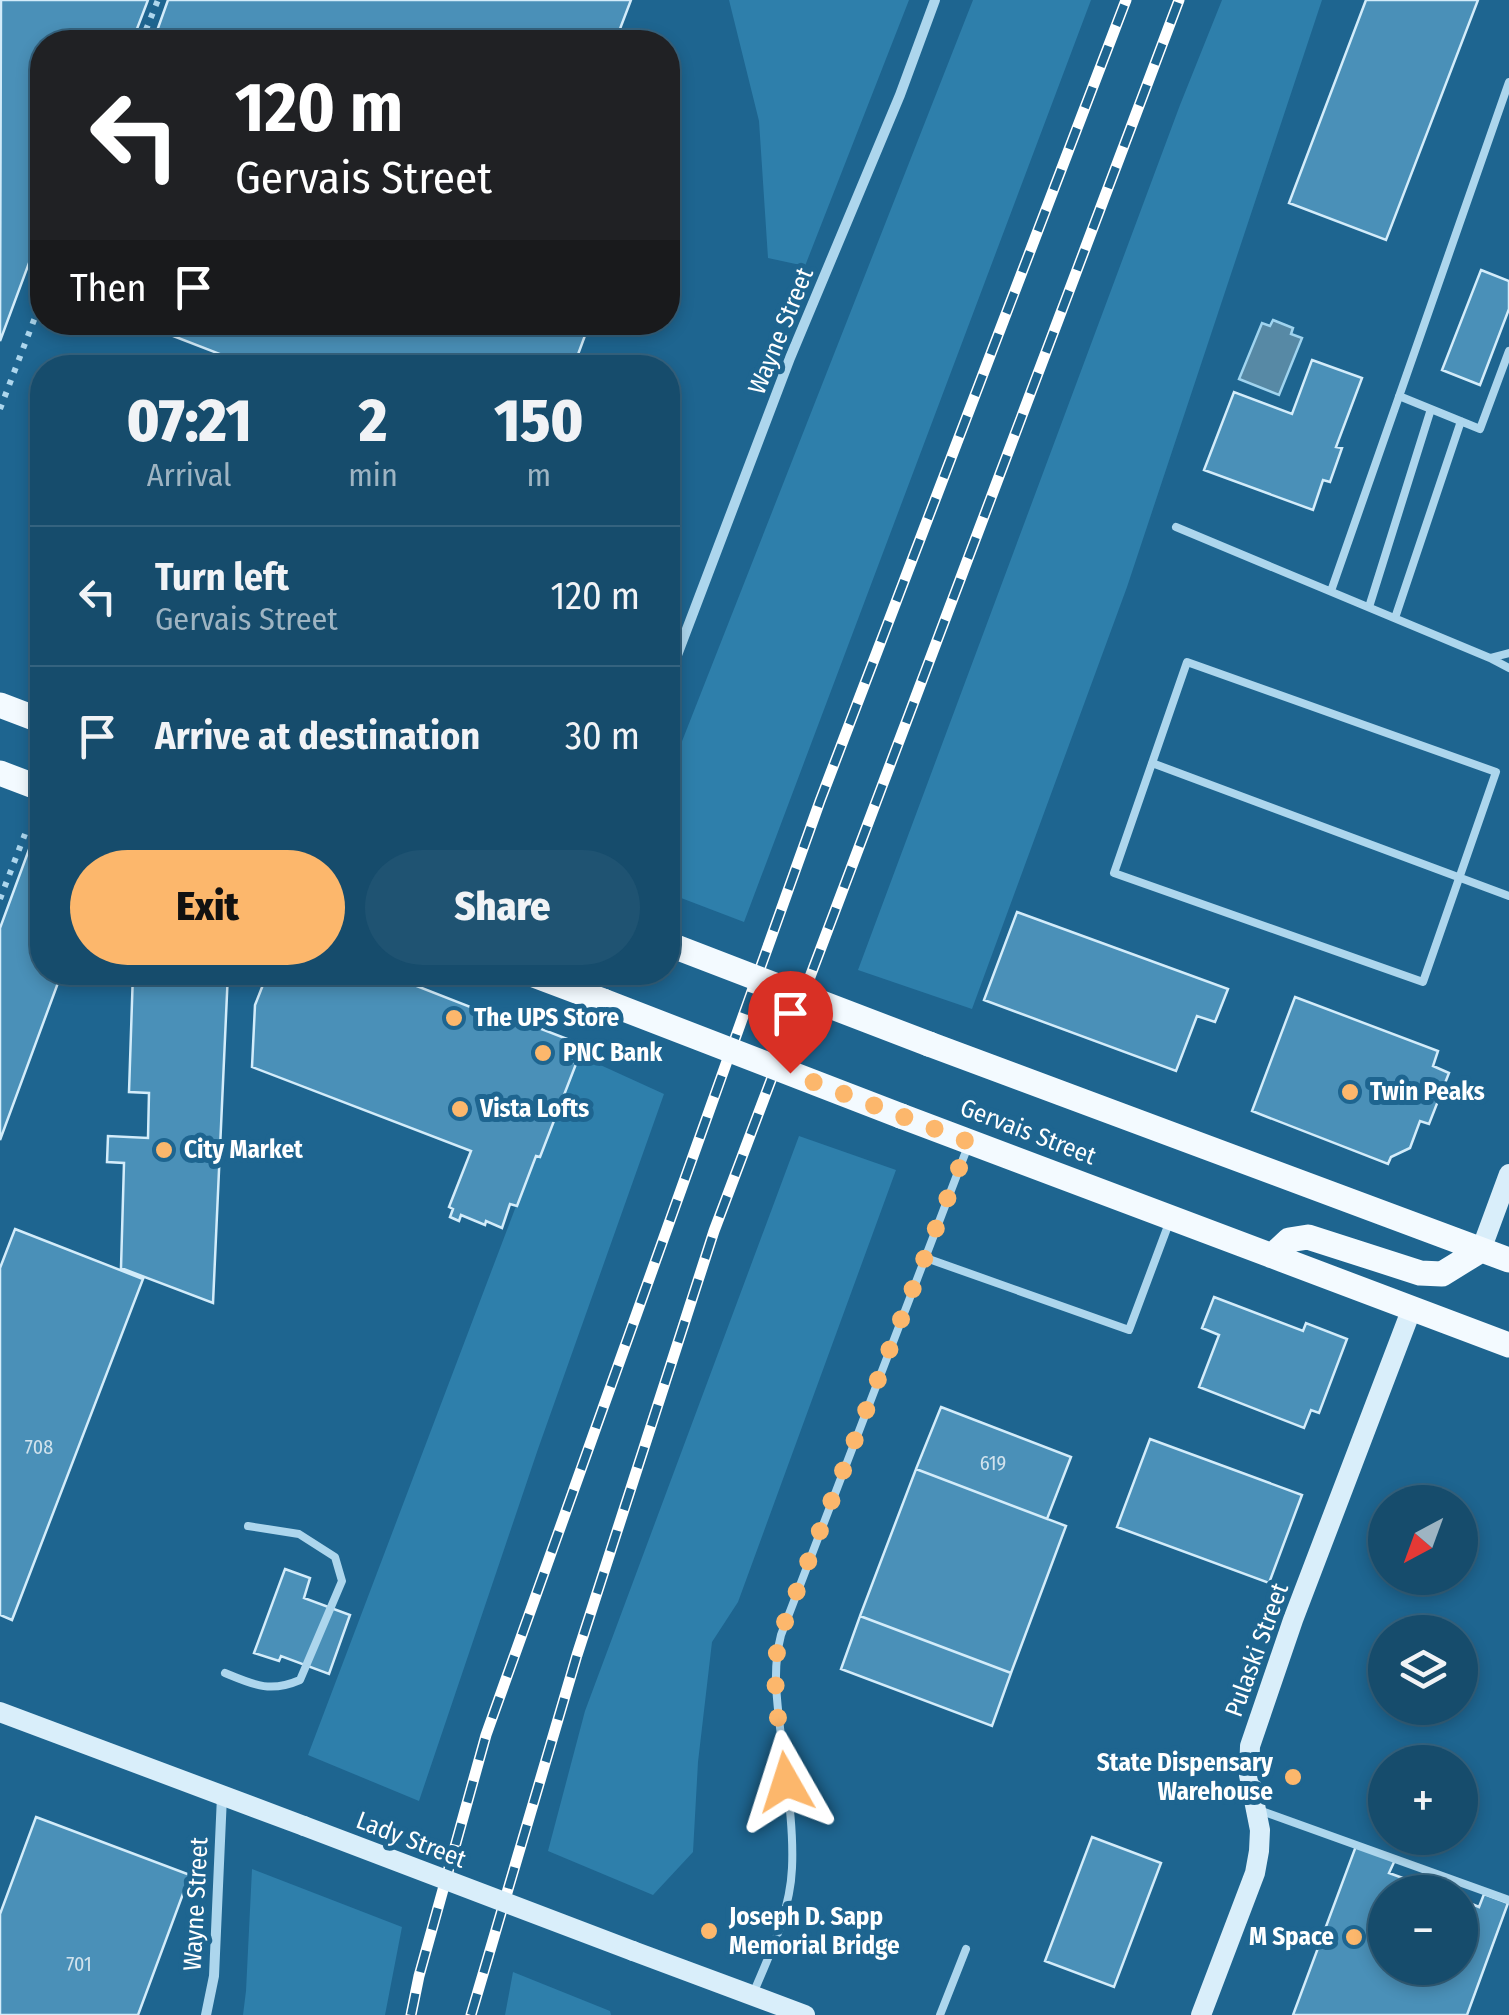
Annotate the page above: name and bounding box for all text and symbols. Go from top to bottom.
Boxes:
text: 120 m [235,66,403,150]
icon: left [70,70,200,200]
text: Gervais Street [235,151,492,205]
icon: arrive [166,260,221,315]
street label: Wayne Street [742,263,820,399]
text: Then [70,265,146,311]
text: 07:21 [126,385,252,457]
text: 2 [359,385,387,457]
text: 150 [494,385,584,457]
text: Arrival [147,456,232,494]
text: min [348,456,398,494]
text: m [527,456,551,494]
text: Turn left [155,554,289,600]
icon: left [70,569,125,624]
text: 120 m [550,573,640,619]
text: Gervais Street [155,600,338,638]
icon: arrive [70,709,125,764]
text: Arrive at destination [155,713,480,759]
text: 30 m [565,713,640,759]
button: Exit [70,850,345,965]
button: Share [365,850,640,965]
pin [748,971,833,1074]
icon: arrive [763,986,818,1041]
place label: The UPS Store [474,1003,619,1033]
marker: The UPS Store [443,1007,465,1029]
place label: PNC Bank [563,1038,662,1068]
marker: PNC Bank [532,1042,554,1064]
place label: Twin Peaks [1370,1077,1485,1107]
marker: Twin Peaks [1339,1081,1361,1103]
street label: Gervais Street [956,1092,1101,1172]
place label: Vista Lofts [479,1094,589,1124]
marker: Vista Lofts [449,1098,471,1120]
place label: City Market [184,1135,304,1165]
marker: City Market [153,1139,175,1161]
house number: 708 [25,1435,53,1459]
house number: 619 [980,1451,1006,1475]
north arrow [1368,1485,1478,1595]
map controls [1368,1485,1478,1985]
street label: Pulaski Street [1219,1578,1295,1721]
button: layers [1368,1615,1478,1725]
position arrow [734,1730,838,1834]
button: + [1368,1745,1478,1855]
place label: State Dispensary Warehouse [1097,1748,1274,1807]
marker: State Dispensary Warehouse [1282,1766,1304,1788]
street label: Lady Street [352,1805,471,1875]
street label: Wayne Street [178,1836,215,1972]
button: − [1368,1875,1478,1985]
place label: Joseph D. Sapp Memorial Bridge [728,1902,900,1961]
marker: Joseph D. Sapp Memorial Bridge [698,1920,720,1942]
place label: M Space [1249,1922,1334,1952]
marker: M Space [1343,1926,1365,1948]
house number: 701 [66,1952,92,1976]

